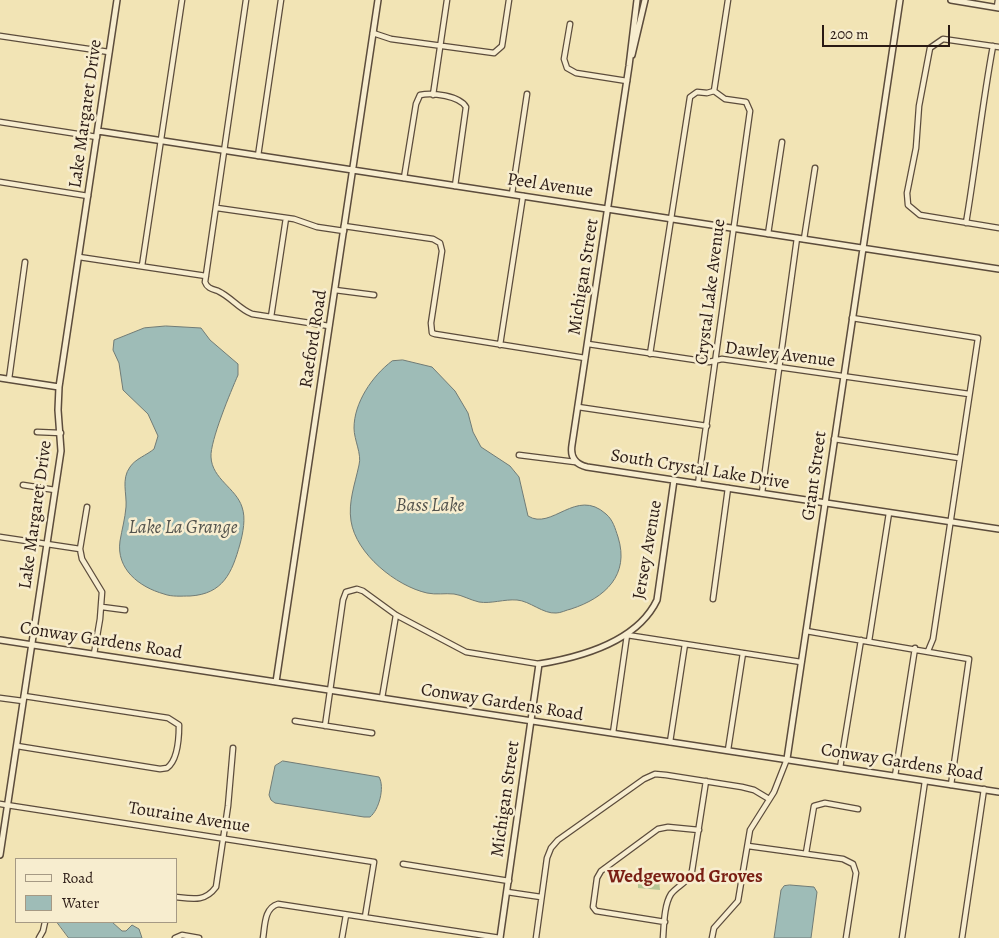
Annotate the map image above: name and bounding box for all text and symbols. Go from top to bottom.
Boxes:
scale bar [824,15,952,47]
text: 200 m [830,24,869,44]
street label: Lake Margaret Drive [65,38,107,190]
street label: Peel Avenue [506,169,594,203]
street label: Michigan Street [564,217,604,337]
street label: Crystal Lake Avenue [691,218,731,366]
street label: Raeford Road [296,288,332,390]
street label: Dawley Avenue [724,338,836,372]
street label: Grant Street [798,430,832,522]
street label: Lake Margaret Drive [15,439,57,591]
street label: South Crystal Lake Drive [609,445,791,495]
water label: Bass Lake [396,495,464,517]
street label: Jersey Avenue [629,499,667,601]
water label: Lake La Grange [129,517,237,539]
street label: Conway Gardens Road [18,617,184,665]
street label: Conway Gardens Road [419,679,585,727]
street label: Michigan Street [487,739,525,859]
street label: Conway Gardens Road [819,739,985,787]
street label: Touraine Avenue [127,798,251,838]
legend [15,858,178,923]
district label: Wedgewood Groves [607,866,763,888]
text: Road [62,868,93,888]
text: Water [62,893,99,913]

